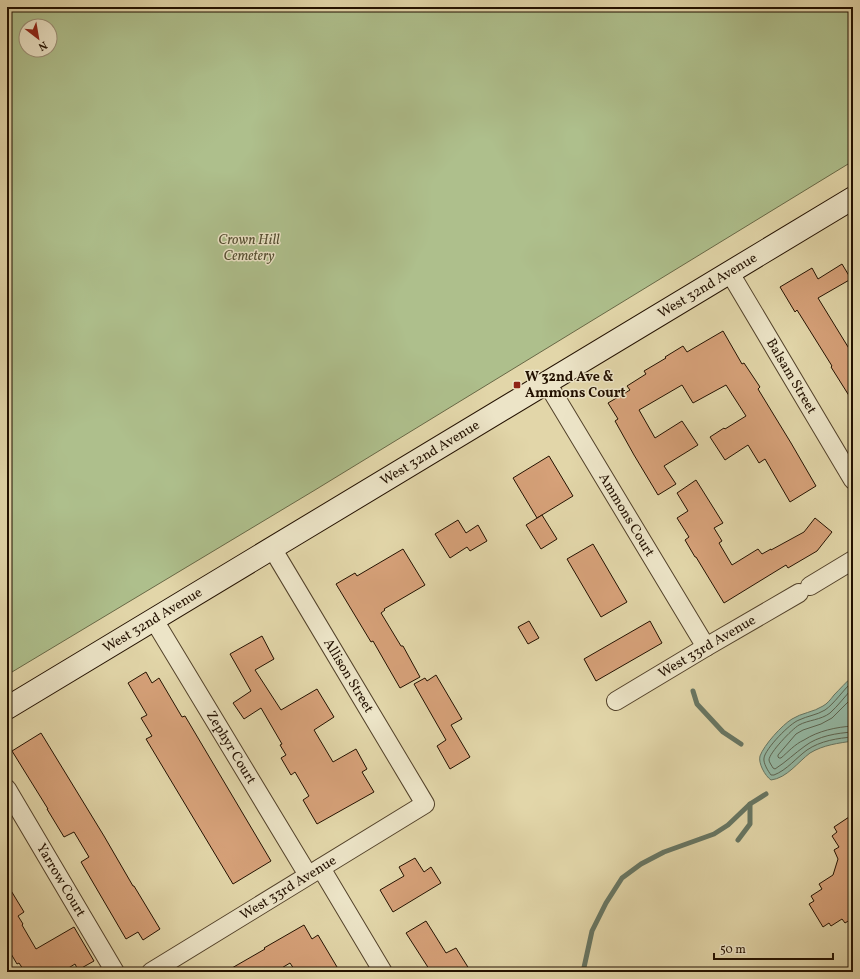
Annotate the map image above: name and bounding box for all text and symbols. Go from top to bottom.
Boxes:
north arrow [18,18,58,58]
text: N [35,37,50,54]
park label: Crown Hill Cemetery [218,231,280,266]
street label: West 32nd Avenue [654,248,761,323]
street label: Balsam Street [761,335,821,418]
place label: W 32nd Ave & Ammons Court [525,368,626,403]
marker: W 32nd Ave & Ammons Court [512,380,522,390]
street label: West 32nd Avenue [377,415,484,490]
street label: Ammons Court [594,470,659,560]
street label: West 32nd Avenue [99,583,206,658]
street label: West 33rd Avenue [655,610,760,683]
street label: Allison Street [318,635,378,717]
street label: Zephyr Court [202,707,261,788]
street label: Yarrow Court [32,840,90,921]
street label: West 33rd Avenue [236,851,340,925]
scale bar [714,935,833,961]
text: 50 m [720,942,746,958]

